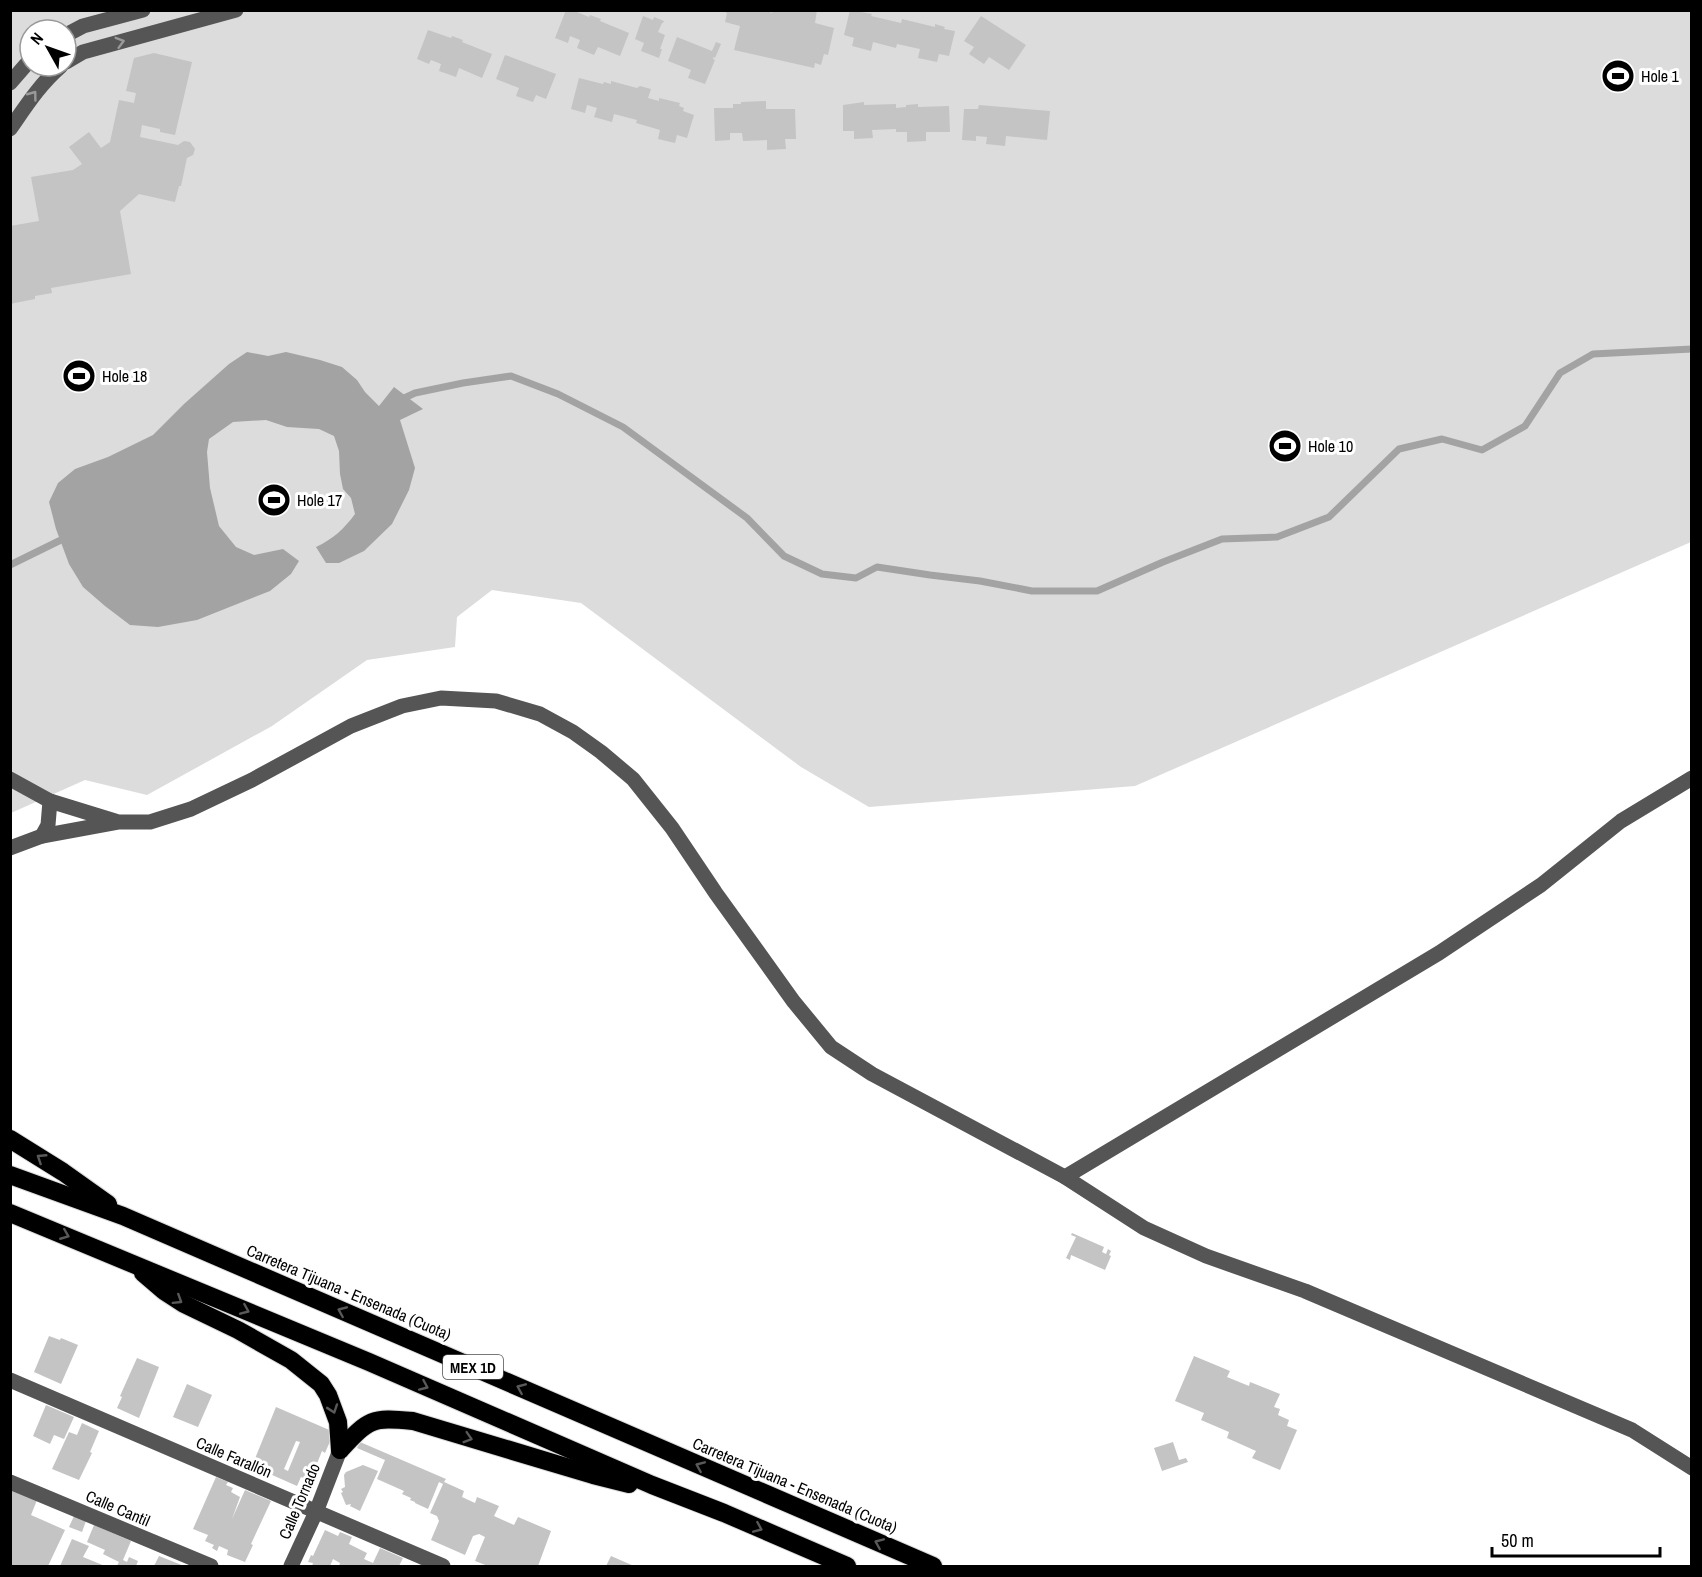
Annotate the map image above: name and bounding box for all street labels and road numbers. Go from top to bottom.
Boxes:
street label: Carretera Tijuana - Ensenada (Cuota) [243,1239,455,1345]
road number: MEX 1D [443,1355,503,1379]
street label: Calle Farallón [193,1431,275,1483]
street label: Carretera Tijuana - Ensenada (Cuota) [689,1432,901,1538]
street label: Calle Tornado [273,1460,325,1542]
street label: Calle Cantil [82,1485,154,1531]

